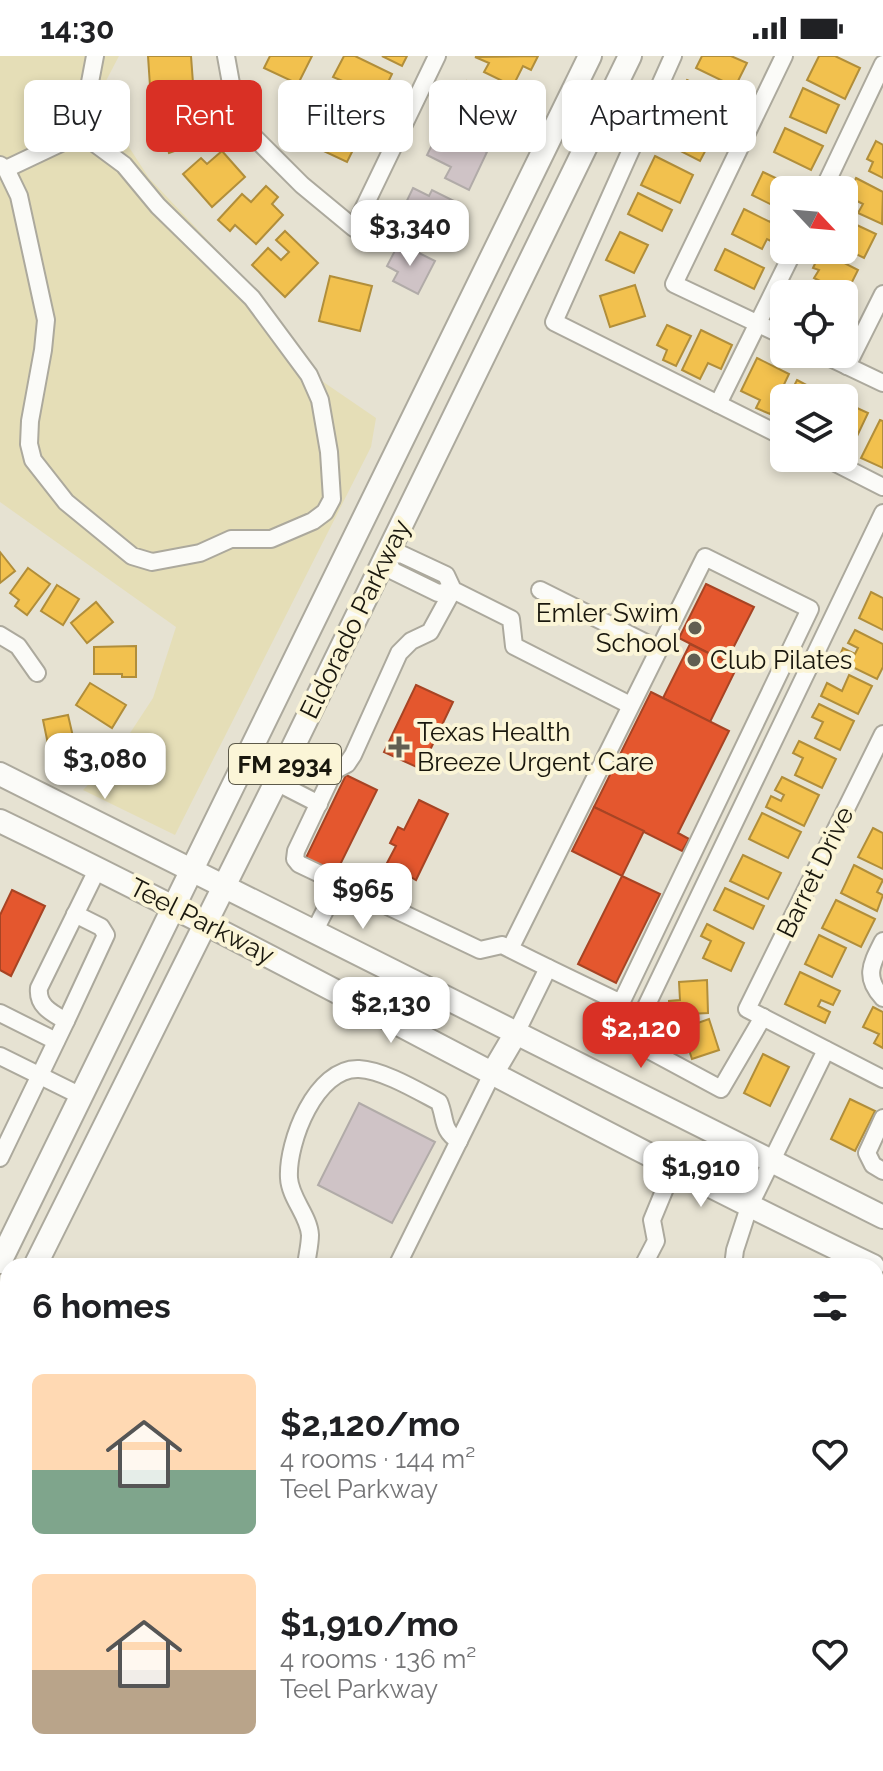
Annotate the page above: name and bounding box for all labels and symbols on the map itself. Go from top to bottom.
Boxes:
north arrow [770,176,858,264]
pin: $3,340 [345,200,475,268]
street label: Eldorado Parkway [294,515,416,723]
place label: Emler Swim School [536,598,680,658]
marker: Emler Swim School [686,619,704,637]
place label: Club Pilates [710,645,852,675]
marker: Club Pilates [685,651,703,669]
place label: Texas Health Breeze Urgent Care [417,717,654,777]
pin: $3,080 [40,733,170,801]
marker: Texas Health Breeze Urgent Care [388,736,410,758]
road number: FM 2934 [229,744,341,784]
street label: Barret Drive [770,802,860,942]
pin: $965 [316,863,410,931]
street label: Teel Parkway [125,872,279,970]
pin: $2,130 [326,977,456,1045]
pin: $2,120 [576,1002,706,1070]
pin: $1,910 [636,1141,766,1209]

